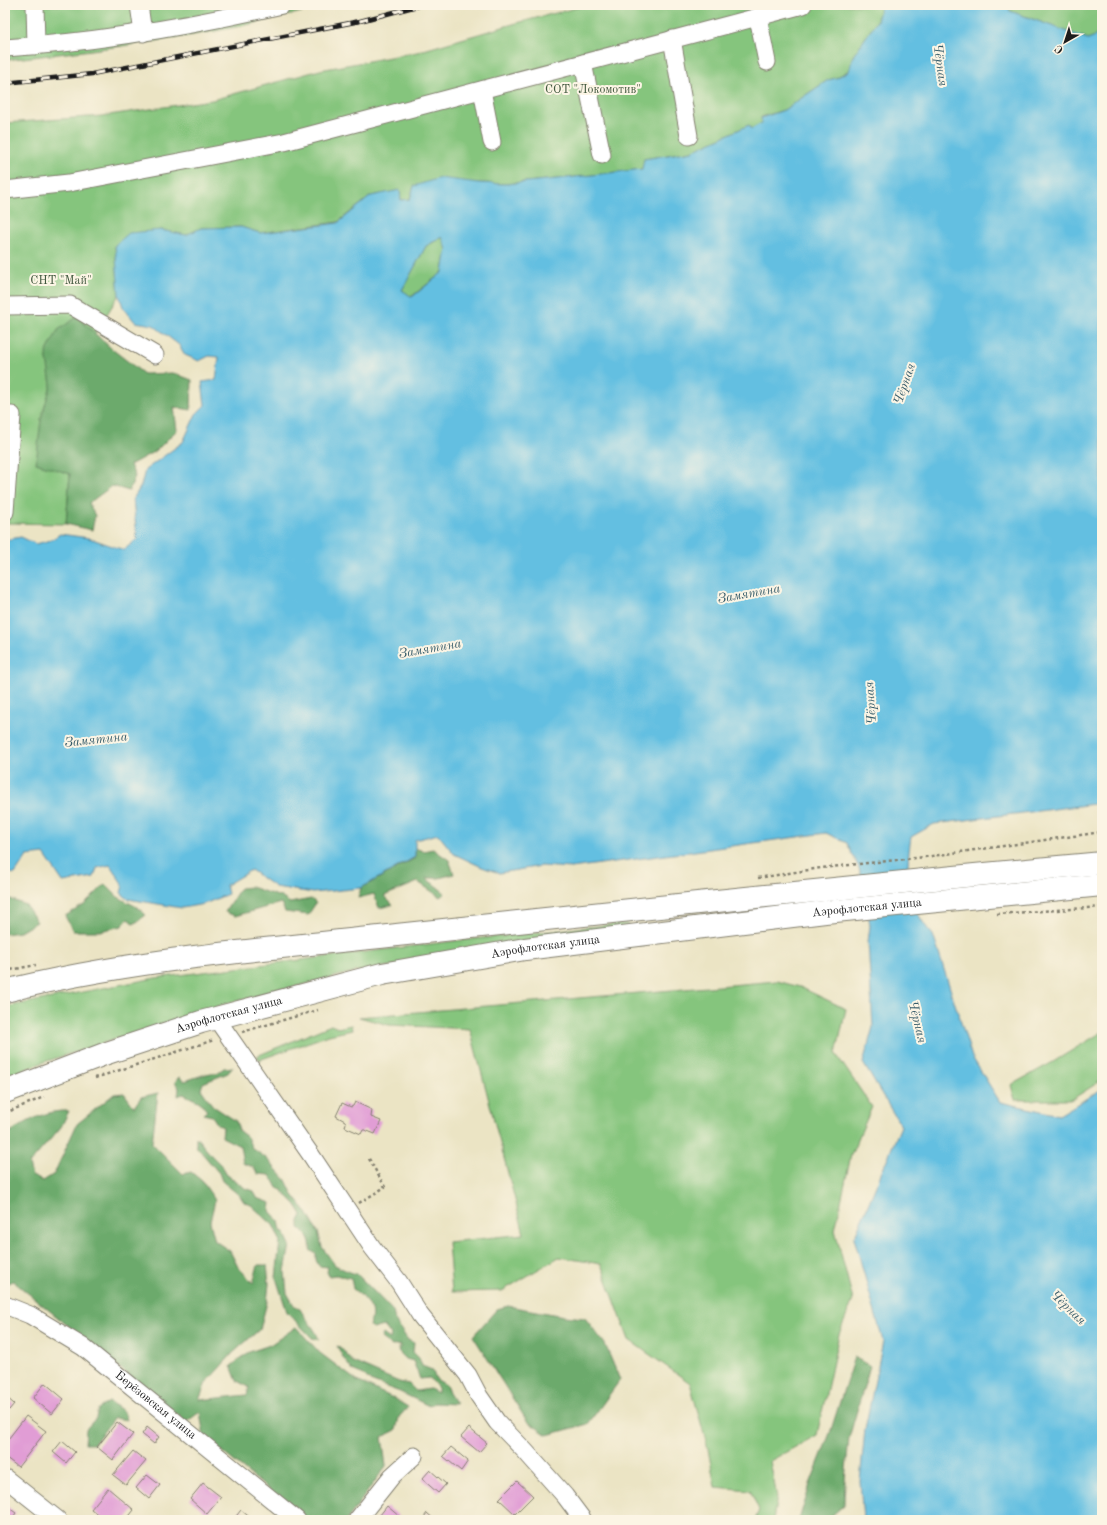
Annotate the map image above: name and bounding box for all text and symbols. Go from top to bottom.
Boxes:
north arrow [1045,22,1085,62]
text: С [1053,42,1066,55]
water label: Чёрная [931,43,949,87]
park label: СОТ "Локомотив" [545,84,641,96]
park label: СНТ "Май" [30,275,92,287]
water label: Чёрная [892,362,918,406]
water label: Замятина [717,582,781,606]
water label: Замятина [398,637,462,661]
water label: Чёрная [863,681,879,725]
water label: Замятина [64,730,128,750]
street label: Аэрофлотская улица [811,897,922,920]
street label: Аэрофлотская улица [490,934,601,961]
street label: Аэрофлотская улица [174,995,284,1036]
water label: Чёрная [905,1000,929,1044]
water label: Чёрная [1048,1288,1088,1328]
street label: Берёзовская улица [113,1369,198,1442]

